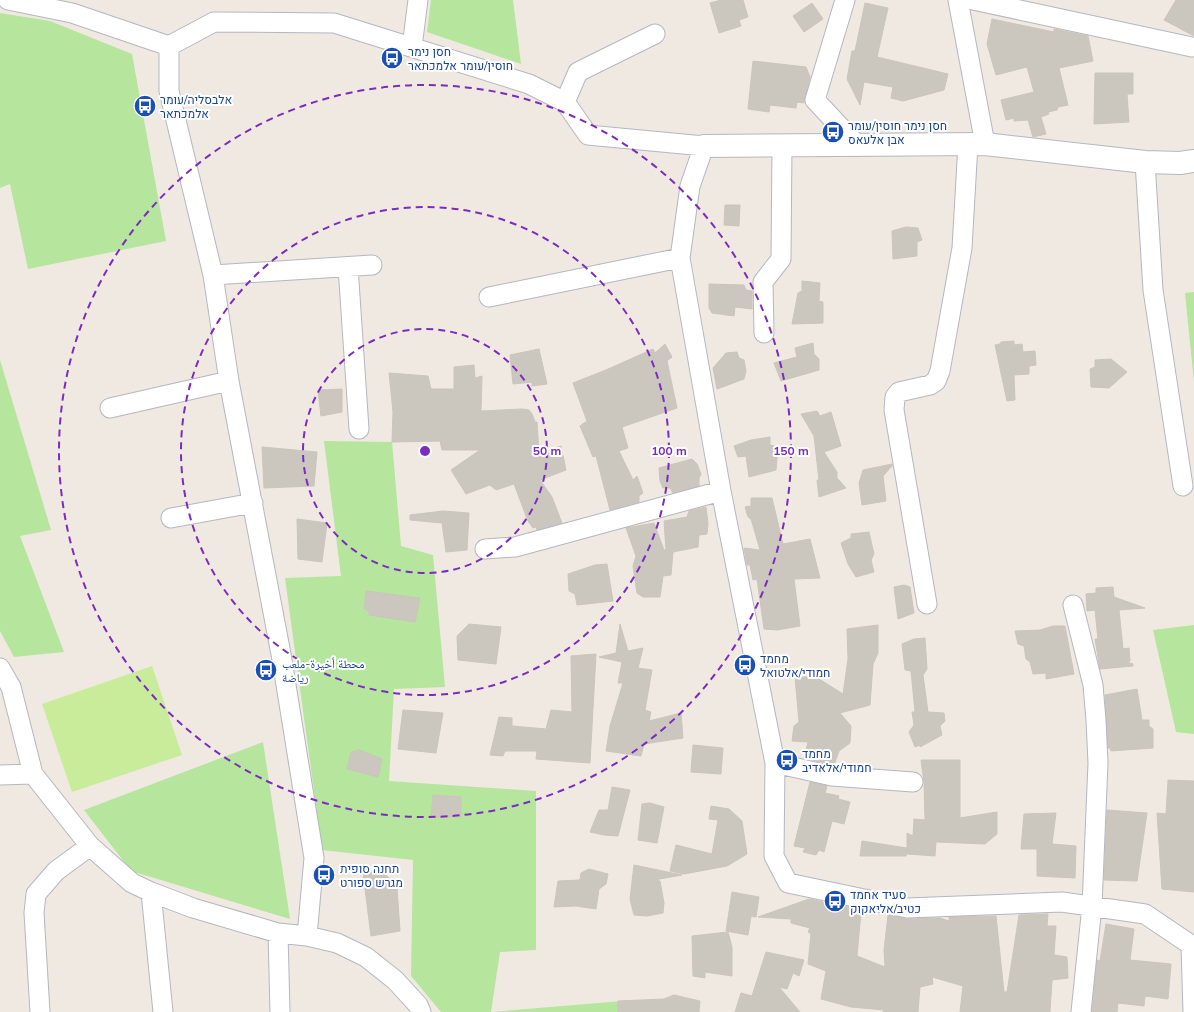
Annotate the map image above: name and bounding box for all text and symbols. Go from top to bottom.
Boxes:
place label: חסן נימר חוסין/עומר אלמכתאר [408,44,513,73]
bus stop icon: חסן נימר חוסין/עומר אלמכתאר [379,45,405,71]
place label: אלבסליה/עומר אלמכתאר [160,92,232,121]
bus stop icon: אלבסליה/עומר אלמכתאר [132,93,158,119]
place label: חסן נימר חוסין/עומר אבן אלעאס [848,118,947,147]
bus stop icon: חסן נימר חוסין/עומר אבן אלעאס [820,119,846,145]
text: 50 m [533,443,561,458]
text: 100 m [651,443,687,458]
text: 150 m [773,443,809,458]
centre of rings [418,444,432,458]
place label: מחמד חמודי/אלטואל [760,651,830,680]
bus stop icon: מחמד חמודי/אלטואל [732,652,758,678]
place label: محطة أخيرة-ملعب رياضة [282,656,364,685]
bus stop icon: محطة أخيرة-ملعب رياضة [253,657,279,683]
place label: מחמד חמודי/אלאדיב [802,746,872,775]
bus stop icon: מחמד חמודי/אלאדיב [774,747,800,773]
place label: תחנה סופית מגרש ספורט [340,861,403,890]
bus stop icon: תחנה סופית מגרש ספורט [311,862,337,888]
place label: סעיד אחמד כטיב/אליאקוק [850,887,921,916]
bus stop icon: סעיד אחמד כטיב/אליאקוק [822,888,848,914]

